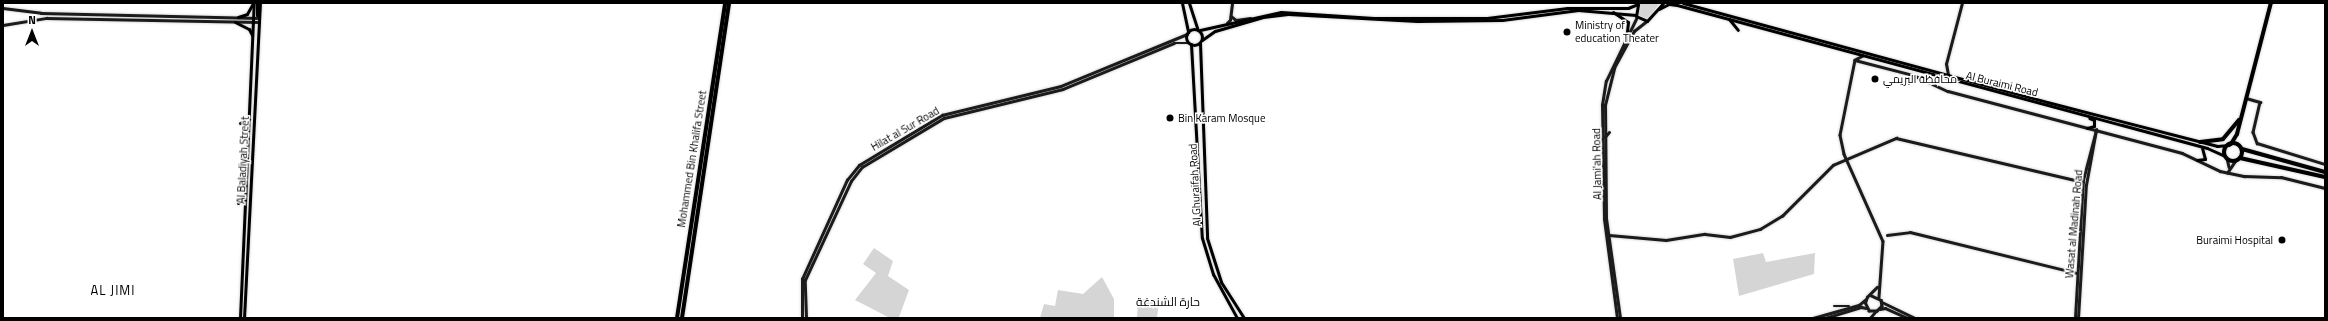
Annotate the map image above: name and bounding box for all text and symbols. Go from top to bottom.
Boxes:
north arrow [12,12,52,52]
text: N [28,12,36,28]
place label: Ministry of education Theater [1575,19,1659,45]
marker: Ministry of education Theater [1562,27,1572,37]
street label: Al Buraimi Road [1965,69,2039,99]
place label: محافظة البريمي [1883,72,1957,86]
marker: محافظة البريمي [1870,74,1880,84]
street label: Mohammed Bin Khalifa Street [675,89,709,229]
street label: Hilat al Sur Road [869,104,941,154]
place label: Bin Karam Mosque [1178,111,1266,125]
marker: Bin Karam Mosque [1165,113,1175,123]
street label: Al Baladiyah Street [234,116,252,204]
street label: Al Jami'ah Road [1590,128,1604,200]
street label: Al Ghuraifah Road [1186,143,1204,227]
street label: Wasat al Madinah Road [2063,169,2085,279]
place label: Buraimi Hospital [2196,233,2273,247]
marker: Buraimi Hospital [2276,234,2288,246]
district label: AL JIMI [91,282,135,298]
district label: حارة الشندغة [1136,295,1200,309]

